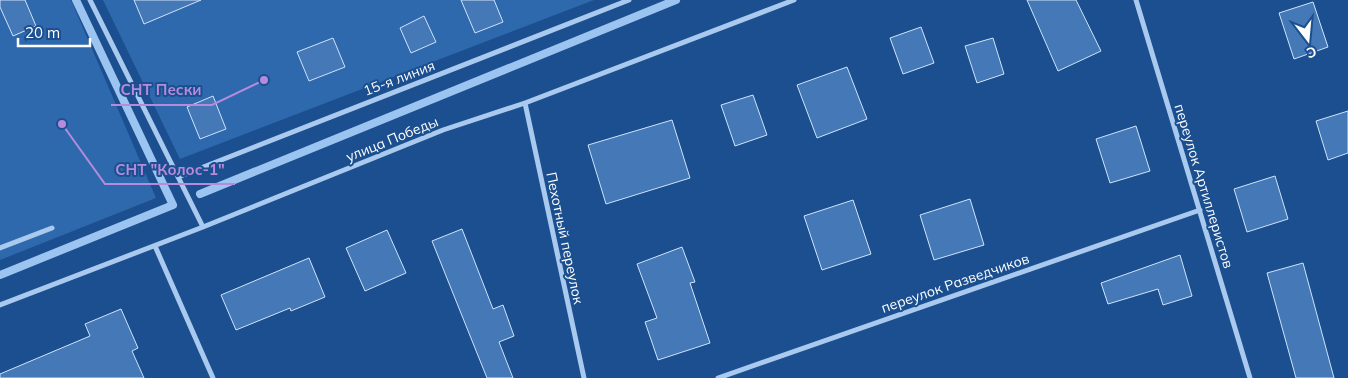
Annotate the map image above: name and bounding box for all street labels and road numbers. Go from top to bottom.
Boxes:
street label: 15-я линия [361,56,437,100]
street label: переулок Артиллеристов [1170,102,1238,271]
street label: улица Победы [343,112,441,166]
street label: Пехотный переулок [542,170,588,306]
street label: переулок Разведчиков [879,249,1032,317]

